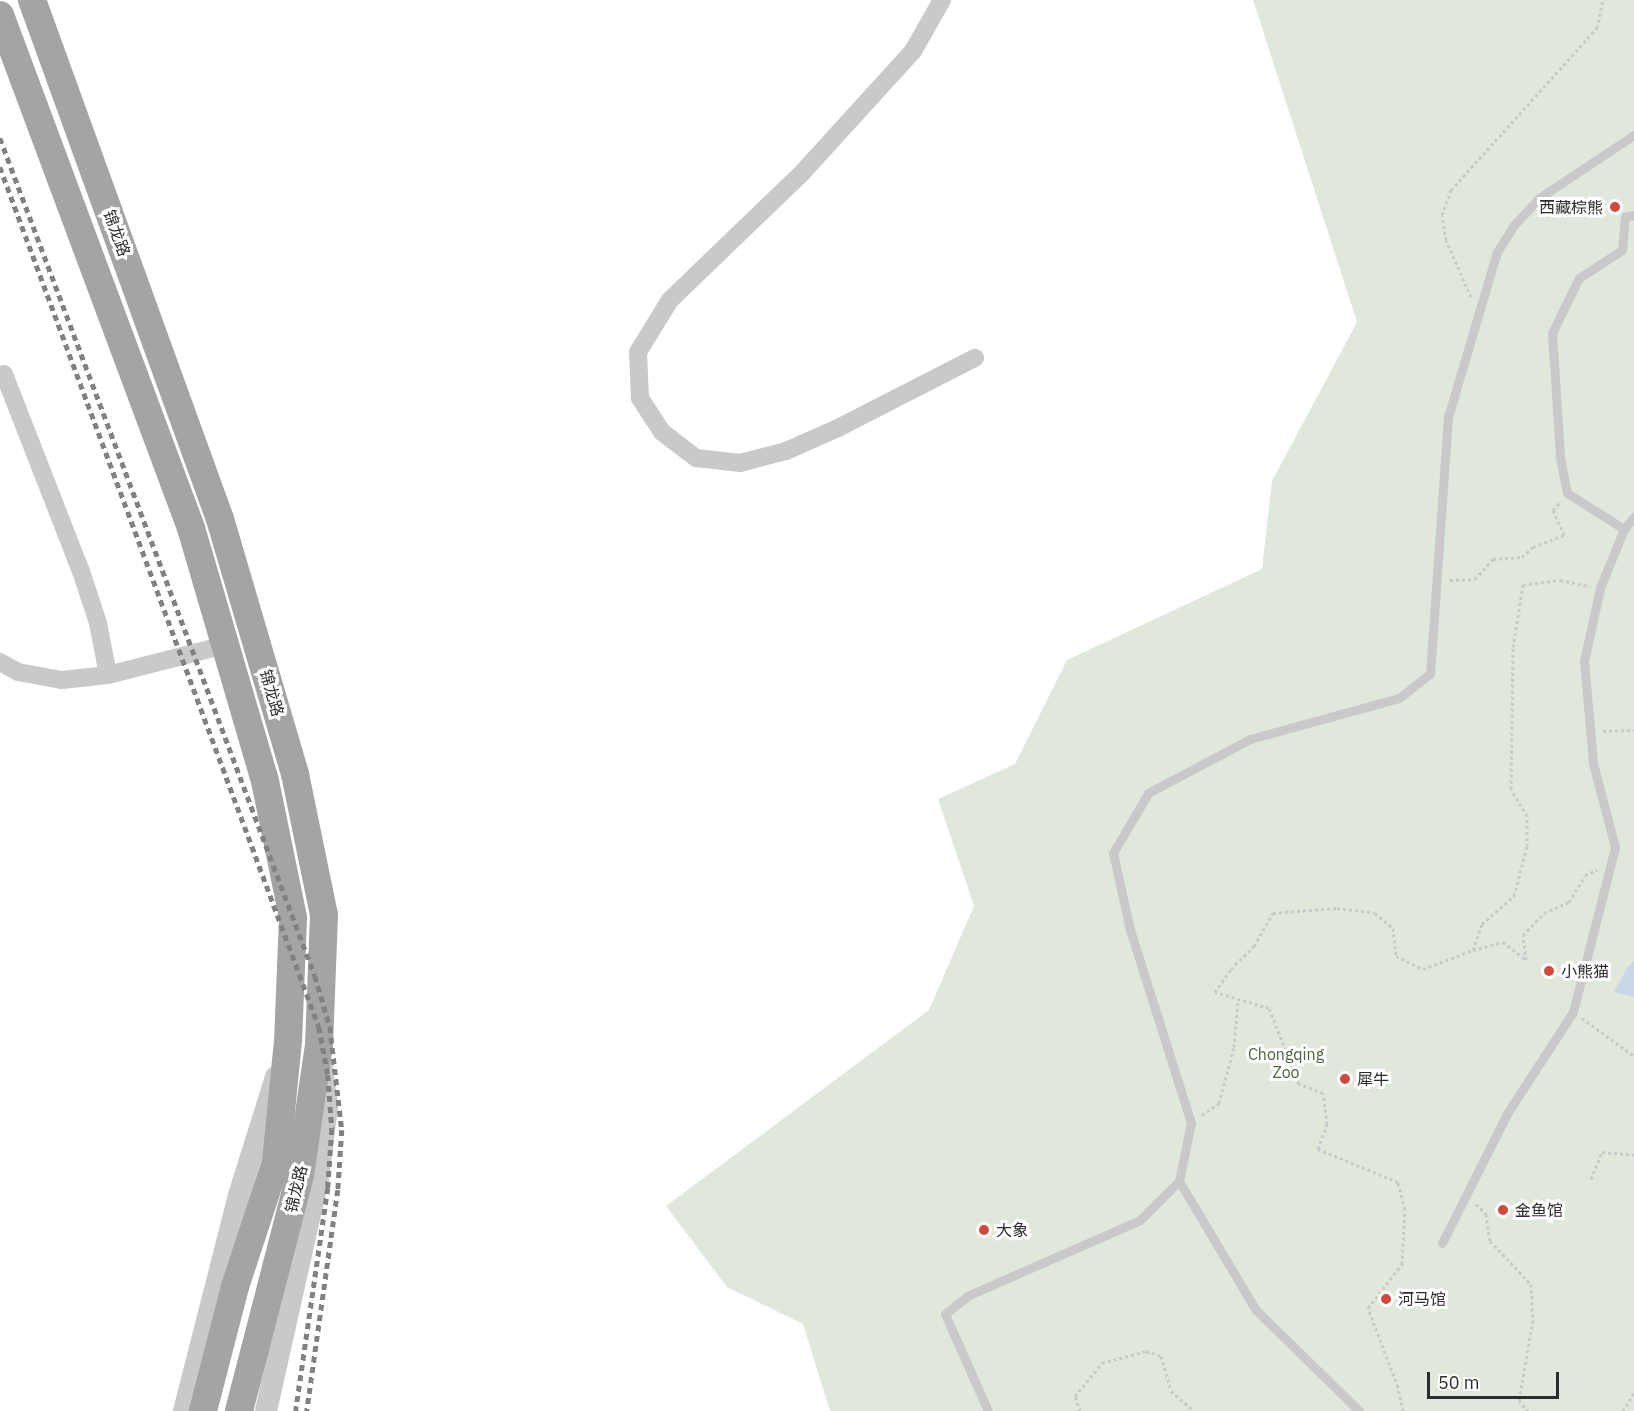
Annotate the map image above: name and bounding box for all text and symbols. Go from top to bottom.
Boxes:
place label: 西藏棕熊 [1539,197,1603,217]
marker: 西藏棕熊 [1608,200,1622,214]
street label: 锦龙路 [100,207,134,259]
street label: 锦龙路 [256,667,288,719]
place label: 小熊猫 [1561,961,1609,981]
marker: 小熊猫 [1542,964,1556,978]
park label: Chongqing Zoo [1248,1044,1324,1082]
place label: 犀牛 [1357,1069,1389,1089]
marker: 犀牛 [1338,1072,1352,1086]
street label: 锦龙路 [281,1163,311,1215]
place label: 金鱼馆 [1515,1200,1563,1220]
marker: 金鱼馆 [1496,1203,1510,1217]
place label: 大象 [996,1220,1028,1240]
marker: 大象 [977,1223,991,1237]
place label: 河马馆 [1398,1289,1446,1309]
marker: 河马馆 [1379,1292,1393,1306]
scale bar [1430,1360,1562,1398]
text: 50 m [1438,1371,1480,1394]

